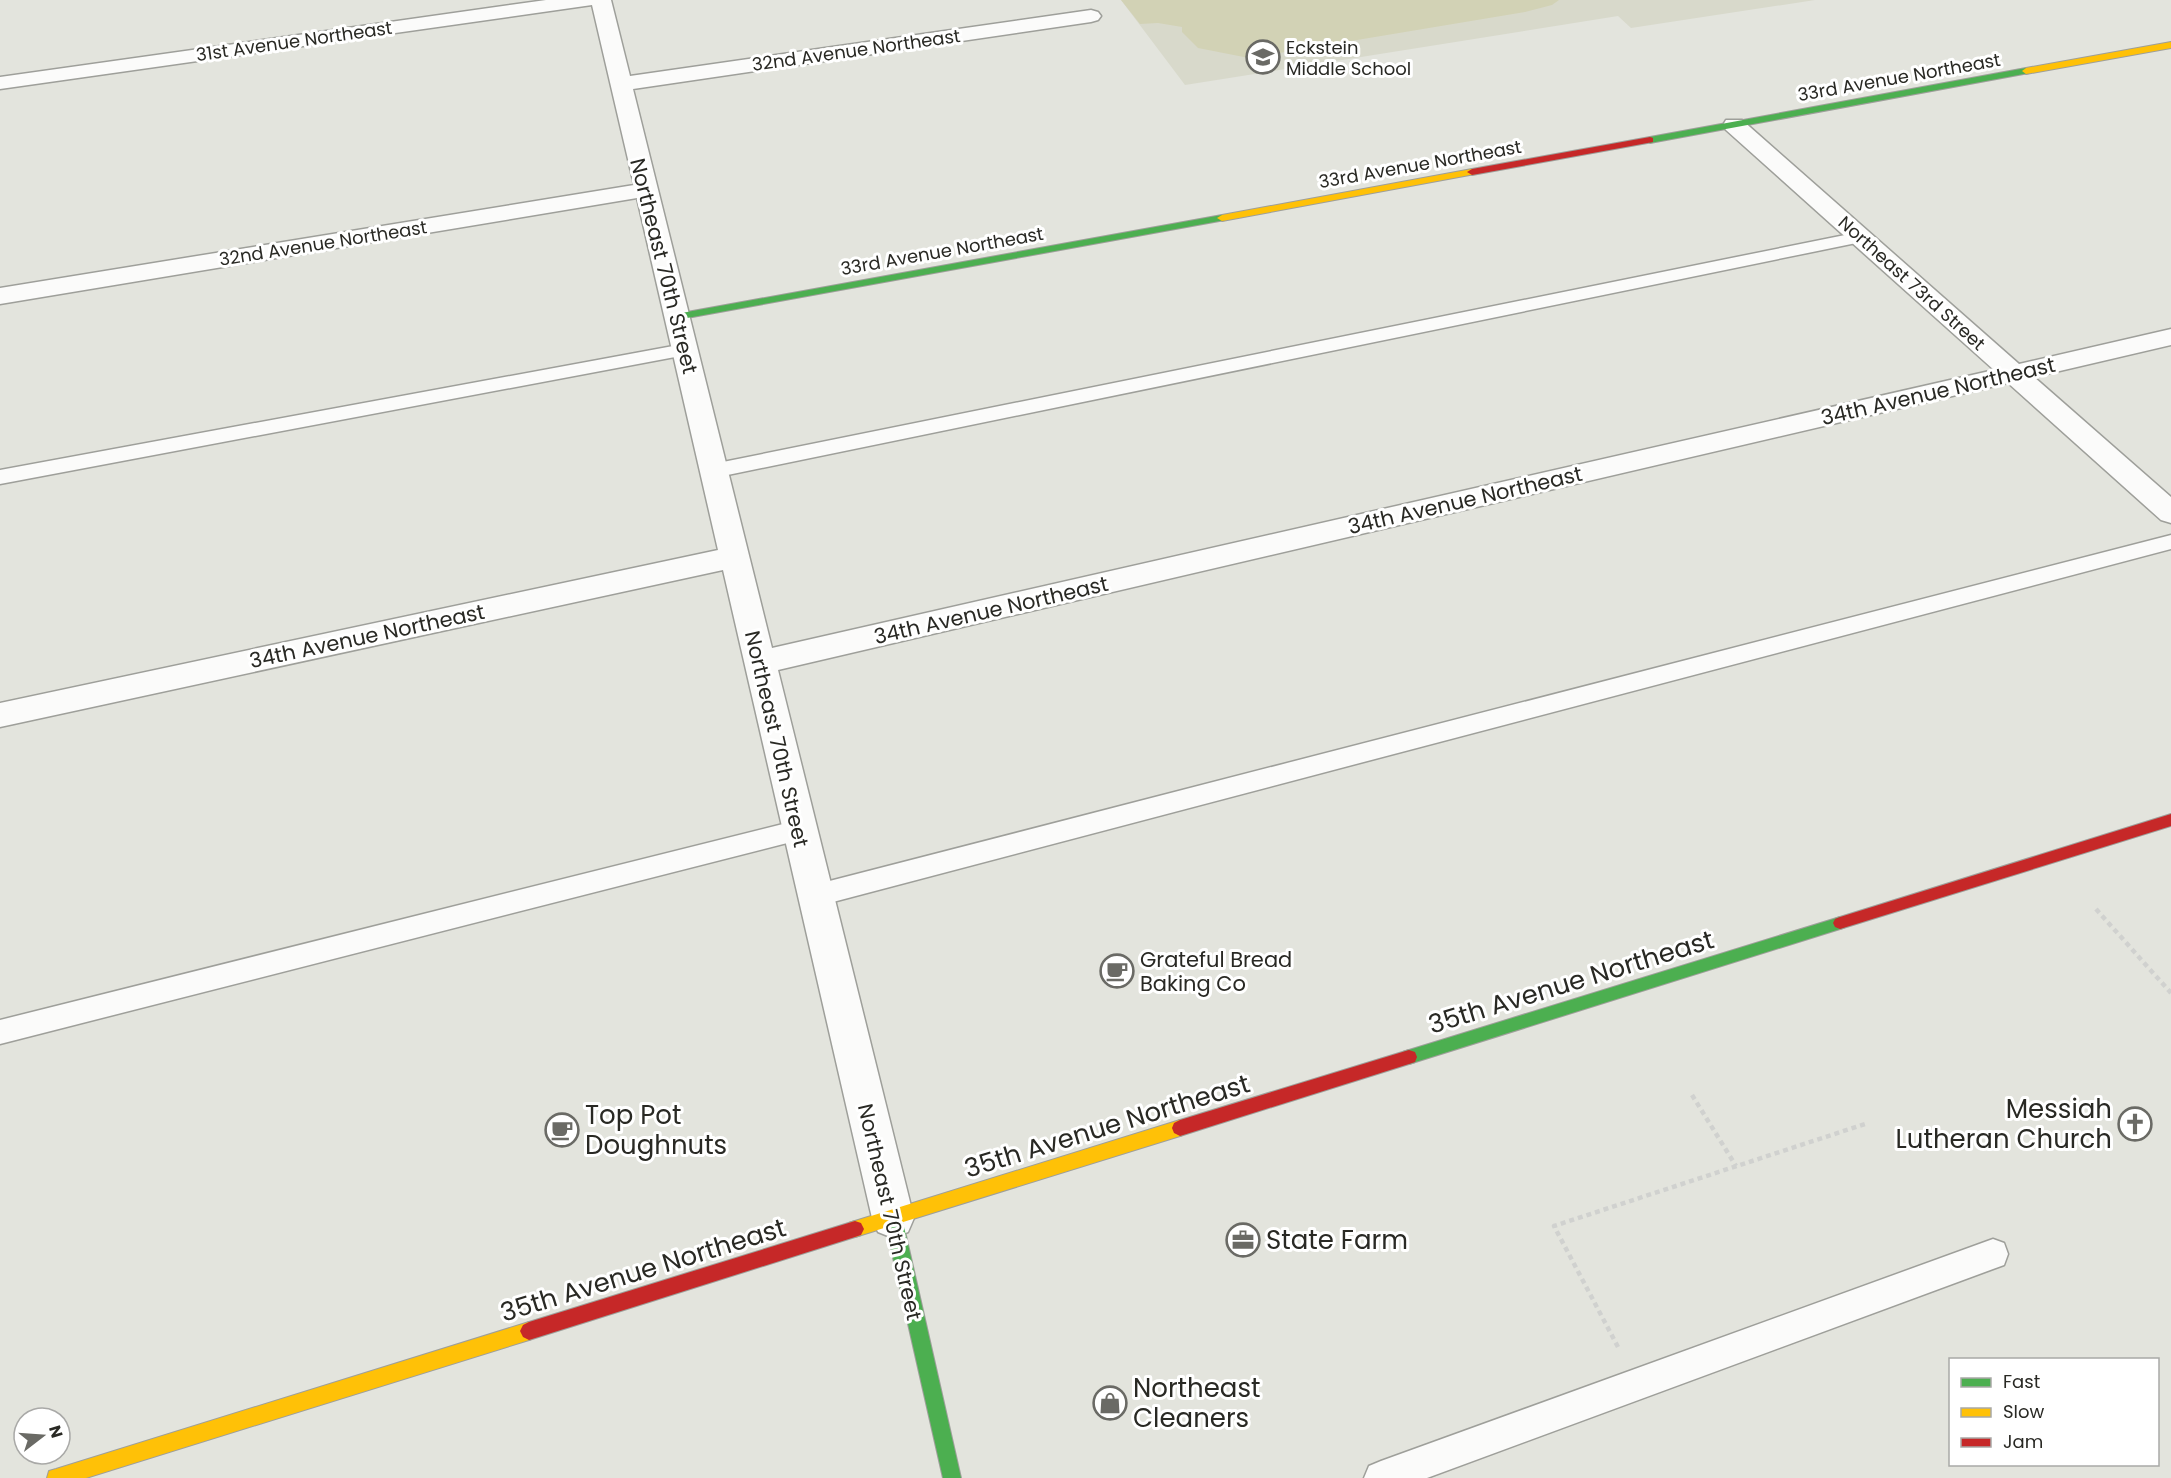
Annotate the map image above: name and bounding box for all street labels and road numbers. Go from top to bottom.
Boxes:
street label: 31st Avenue Northeast [194,15,394,67]
street label: 32nd Avenue Northeast [750,23,962,77]
street label: 33rd Avenue Northeast [1796,47,2002,107]
street label: 33rd Avenue Northeast [1317,134,1523,194]
street label: Northeast 70th Street [623,155,705,377]
street label: Northeast 73rd Street [1833,210,1991,356]
street label: 32nd Avenue Northeast [217,214,429,272]
street label: 33rd Avenue Northeast [839,221,1045,281]
street label: 34th Avenue Northeast [1818,350,2058,432]
street label: 34th Avenue Northeast [1345,459,1585,541]
street label: 34th Avenue Northeast [871,569,1111,651]
street label: 34th Avenue Northeast [247,597,487,675]
street label: Northeast 70th Street [738,628,816,850]
street label: 35th Avenue Northeast [1424,921,1718,1043]
street label: 35th Avenue Northeast [960,1065,1254,1187]
street label: Northeast 70th Street [851,1101,929,1323]
street label: 35th Avenue Northeast [496,1209,790,1331]

